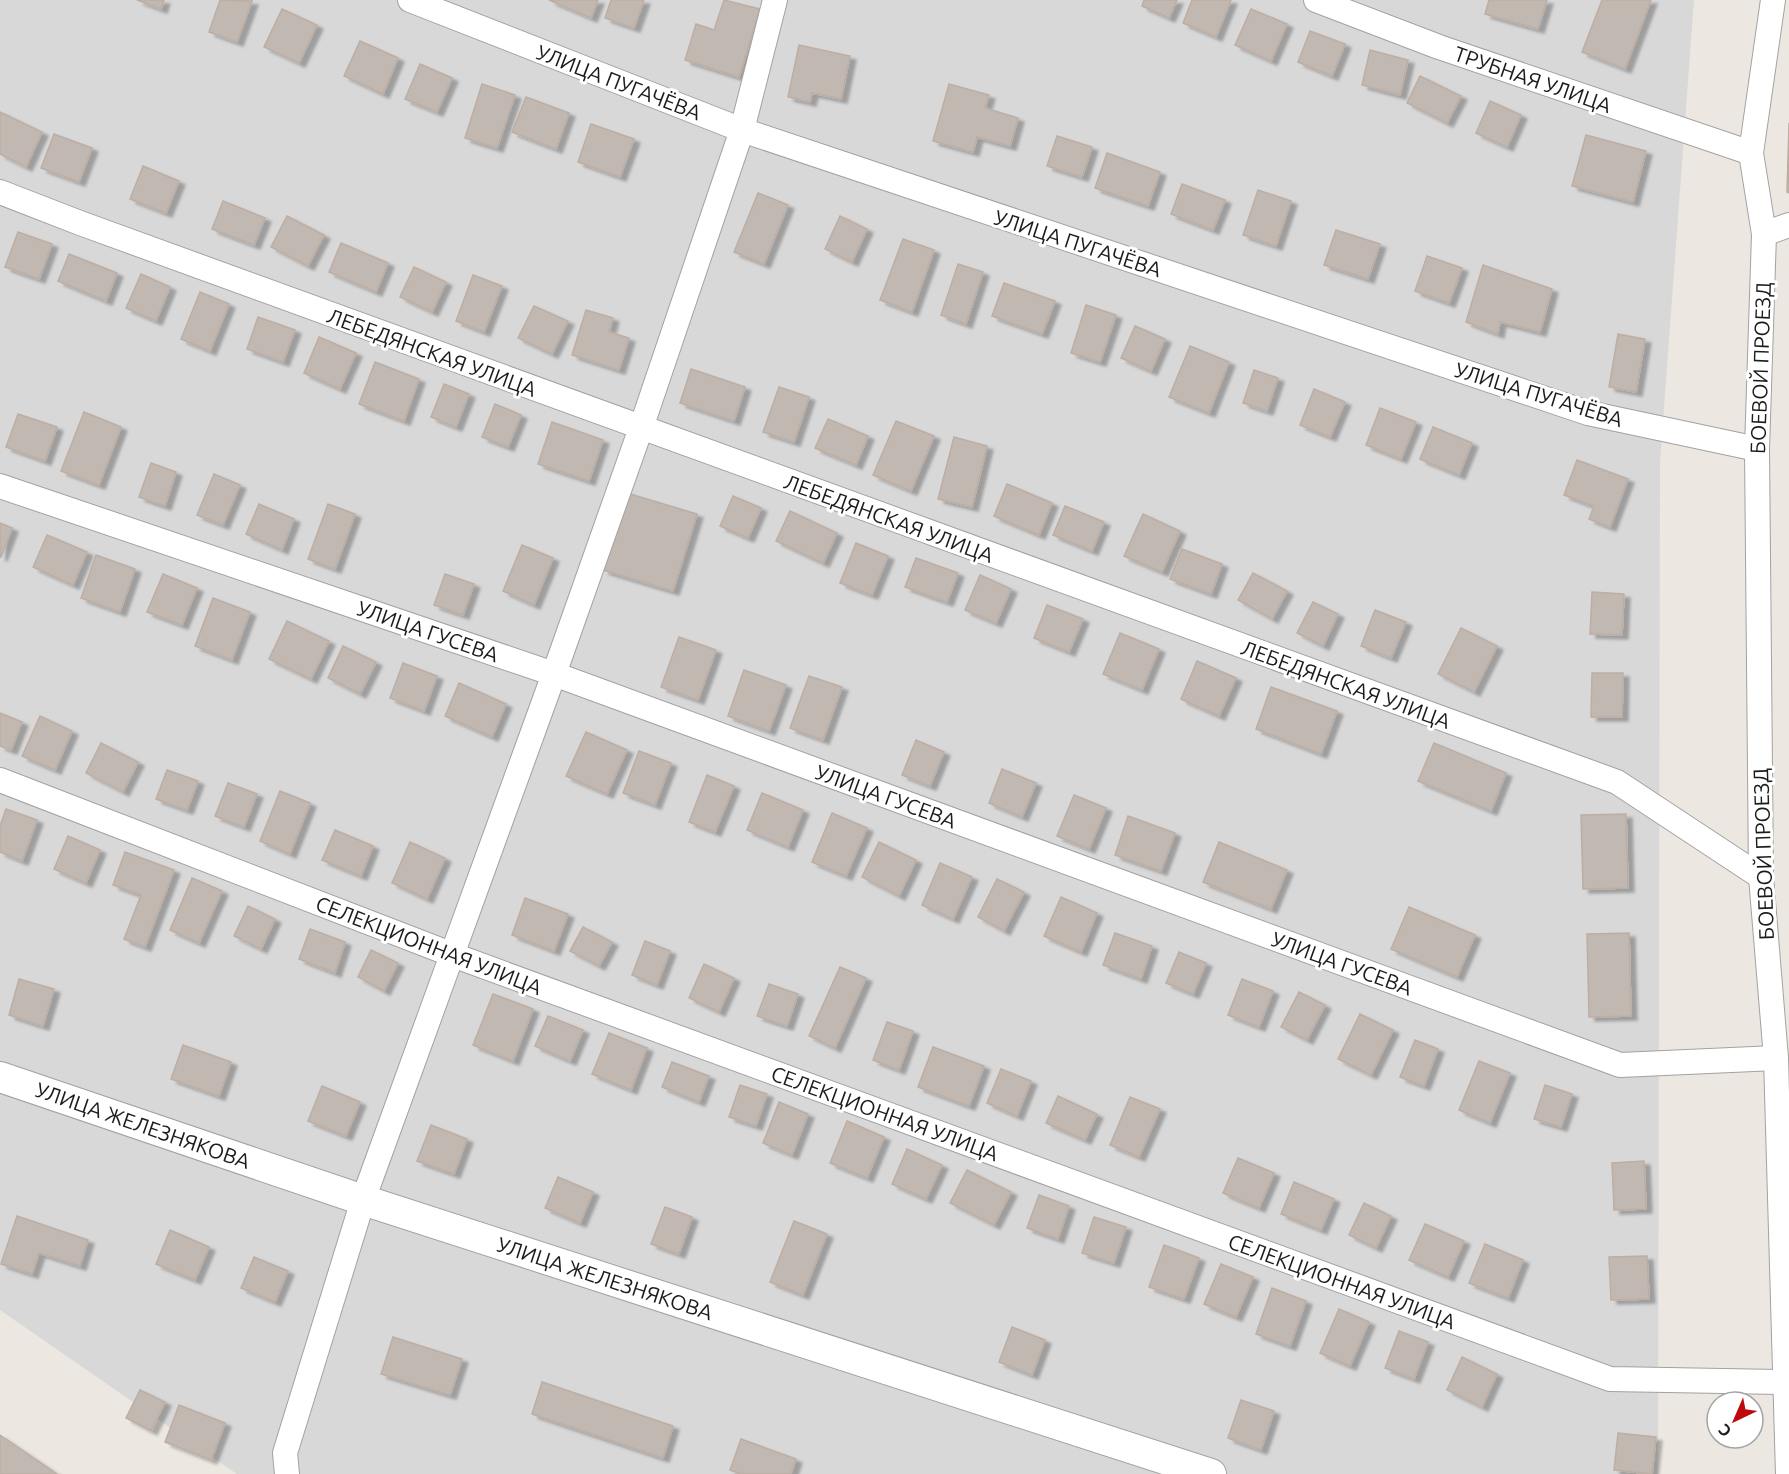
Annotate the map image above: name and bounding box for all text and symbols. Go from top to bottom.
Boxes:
street label: УЛИЦА ПУГАЧЁВА [533,40,705,125]
street label: ТРУБНАЯ УЛИЦА [1451,41,1615,117]
street label: УЛИЦА ПУГАЧЁВА [991,205,1165,281]
street label: БОЕВОЙ ПРОЕЗД [1745,282,1775,454]
street label: ЛЕБЕДЯНСКАЯ УЛИЦА [324,303,540,401]
street label: УЛИЦА ПУГАЧЁВА [1452,357,1626,431]
street label: ЛЕБЕДЯНСКАЯ УЛИЦА [781,469,997,567]
street label: УЛИЦА ГУСЕВА [354,596,502,667]
street label: ЛЕБЕДЯНСКАЯ УЛИЦА [1238,635,1454,733]
street label: УЛИЦА ГУСЕВА [812,759,960,833]
street label: БОЕВОЙ ПРОЕЗД [1748,768,1778,940]
street label: СЕЛЕКЦИОННАЯ УЛИЦА [313,891,546,999]
street label: УЛИЦА ГУСЕВА [1268,926,1416,1000]
street label: СЕЛЕКЦИОННАЯ УЛИЦА [768,1061,1002,1165]
street label: УЛИЦА ЖЕЛЕЗНЯКОВА [33,1077,254,1173]
street label: СЕЛЕКЦИОННАЯ УЛИЦА [1225,1229,1459,1333]
street label: УЛИЦА ЖЕЛЕЗНЯКОВА [494,1232,716,1324]
north arrow [1705,1390,1765,1450]
text: С [1715,1421,1735,1441]

